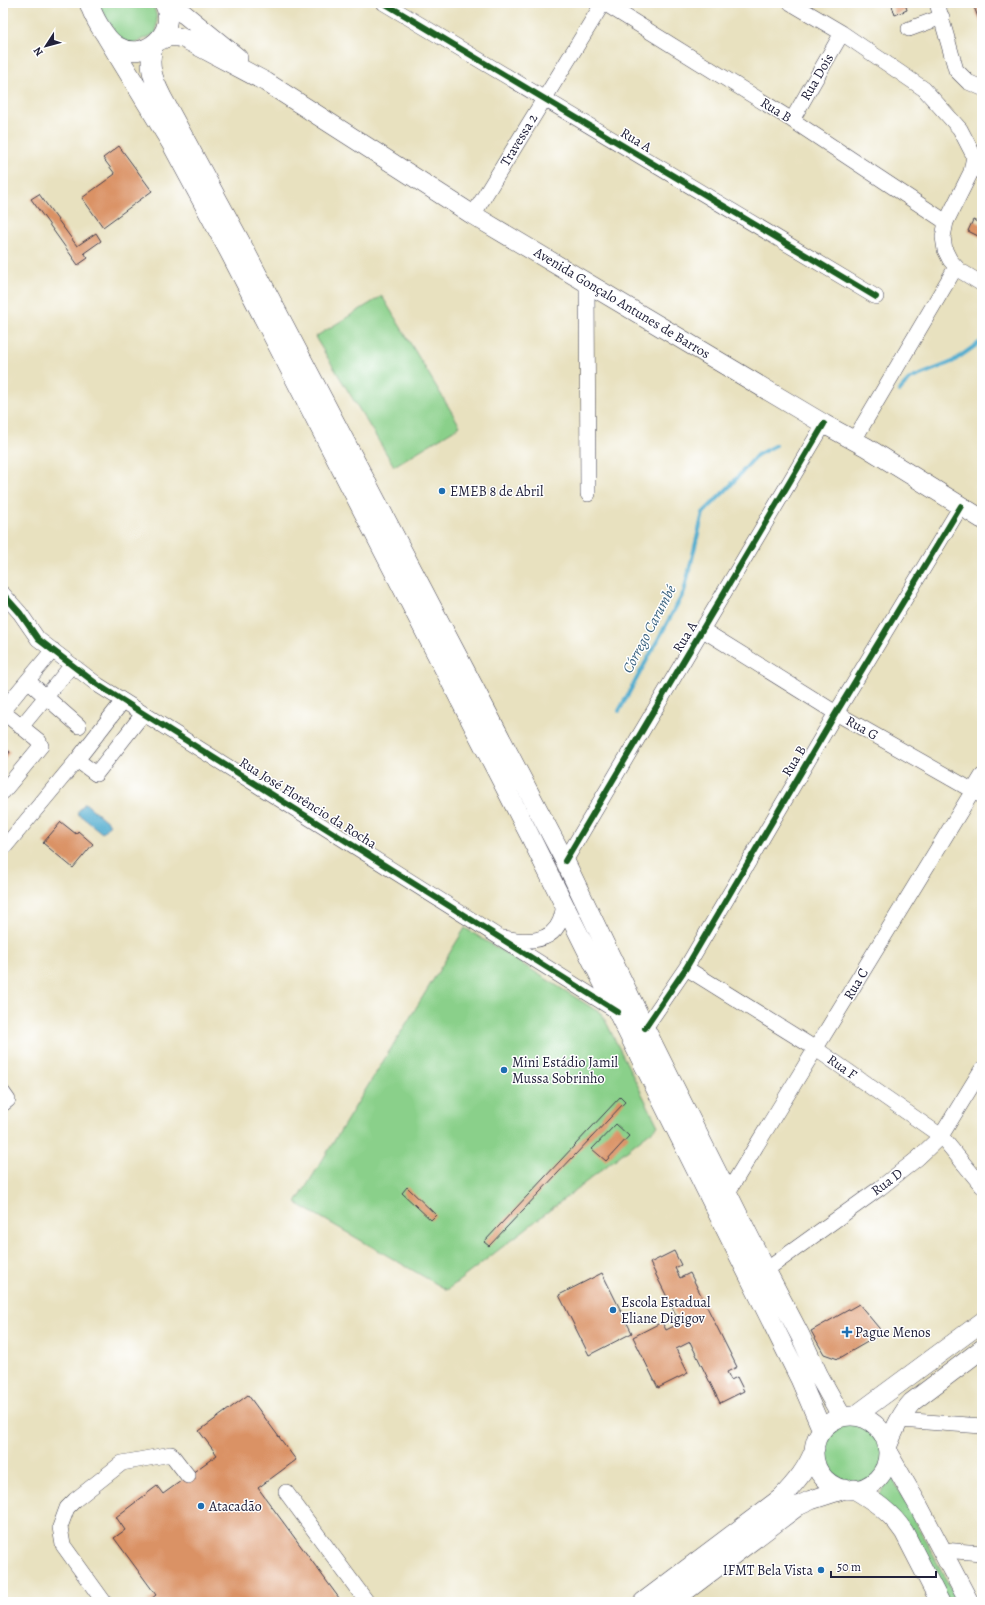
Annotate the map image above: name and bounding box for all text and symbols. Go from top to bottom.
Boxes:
north arrow [26,26,66,66]
text: N [30,44,47,59]
street label: Rua Dois [796,50,838,104]
street label: Rua B [757,93,795,127]
street label: Travessa 2 [496,110,542,170]
street label: Rua A [617,123,656,157]
street label: Avenida Gonçalo Antunes de Barros [529,242,714,363]
place label: EMEB 8 de Abril [450,482,544,501]
marker: EMEB 8 de Abril [437,486,447,496]
water label: Córrego Carumbé [617,581,681,676]
street label: Rua A [668,617,702,656]
street label: Rua G [842,711,882,745]
street label: Rua B [777,742,811,780]
street label: Rua José Florêncio da Rocha [236,753,381,853]
street label: Rua C [839,964,873,1003]
street label: Rua F [823,1050,861,1084]
place label: Mini Estádio Jamil Mussa Sobrinho [512,1053,619,1088]
marker: Mini Estádio Jamil Mussa Sobrinho [499,1065,509,1075]
street label: Rua D [867,1164,907,1200]
place label: Escola Estadual Eliane Digigov [621,1293,711,1328]
marker: Escola Estadual Eliane Digigov [608,1305,618,1315]
place label: Pague Menos [855,1323,931,1342]
marker: Pague Menos [842,1327,852,1337]
place label: Atacadão [208,1497,262,1516]
marker: Atacadão [196,1501,206,1511]
scale bar [831,1553,936,1579]
text: 50 m [837,1559,861,1575]
place label: IFMT Bela Vista [723,1561,813,1580]
marker: IFMT Bela Vista [816,1565,826,1575]

